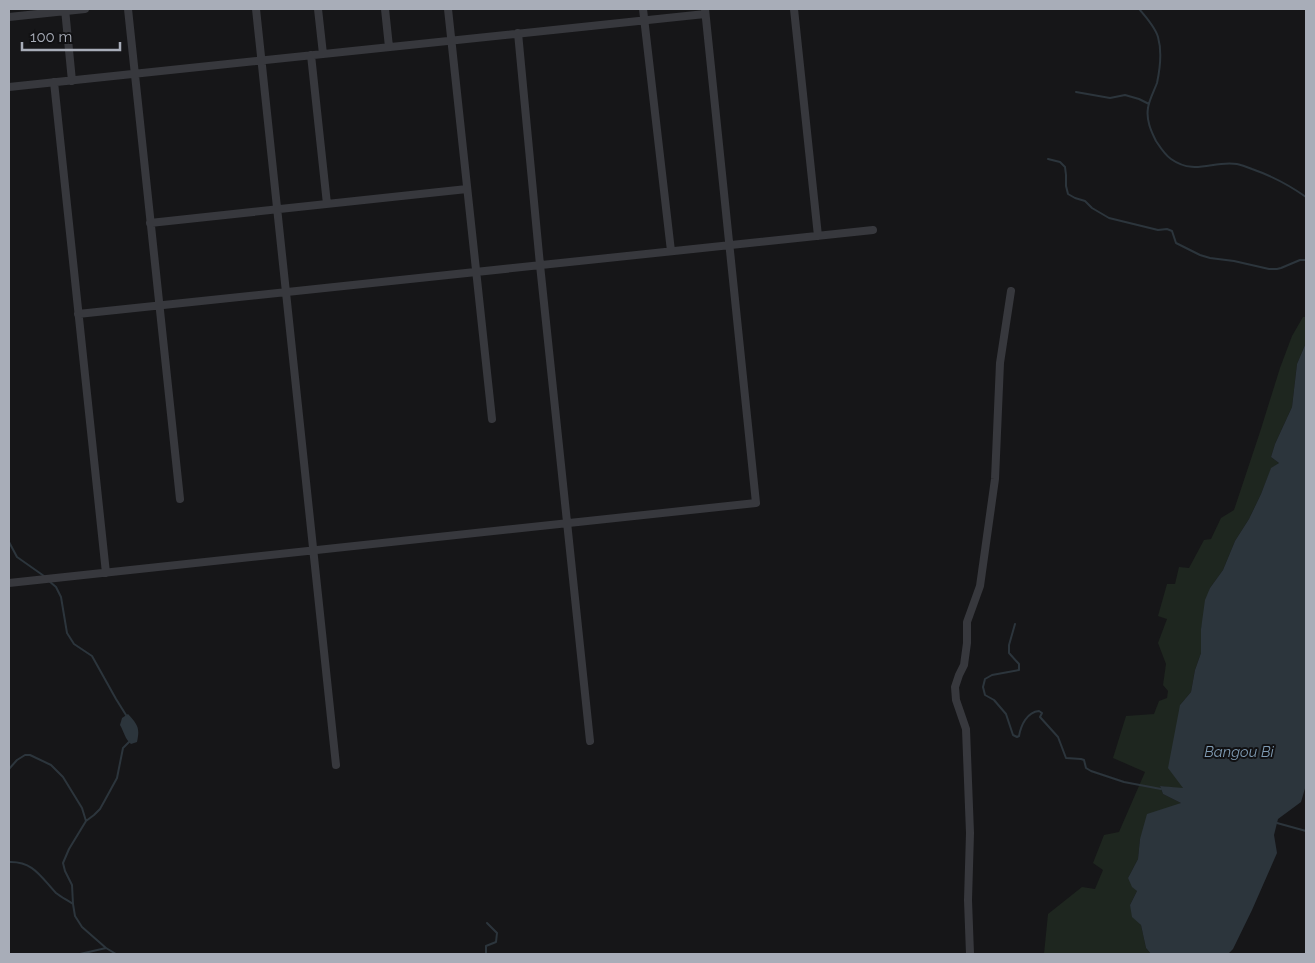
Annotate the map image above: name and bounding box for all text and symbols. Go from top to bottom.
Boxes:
scale bar [22,20,120,52]
text: 100 m [30,28,72,46]
water label: Bangou Bi [1204,743,1275,761]

